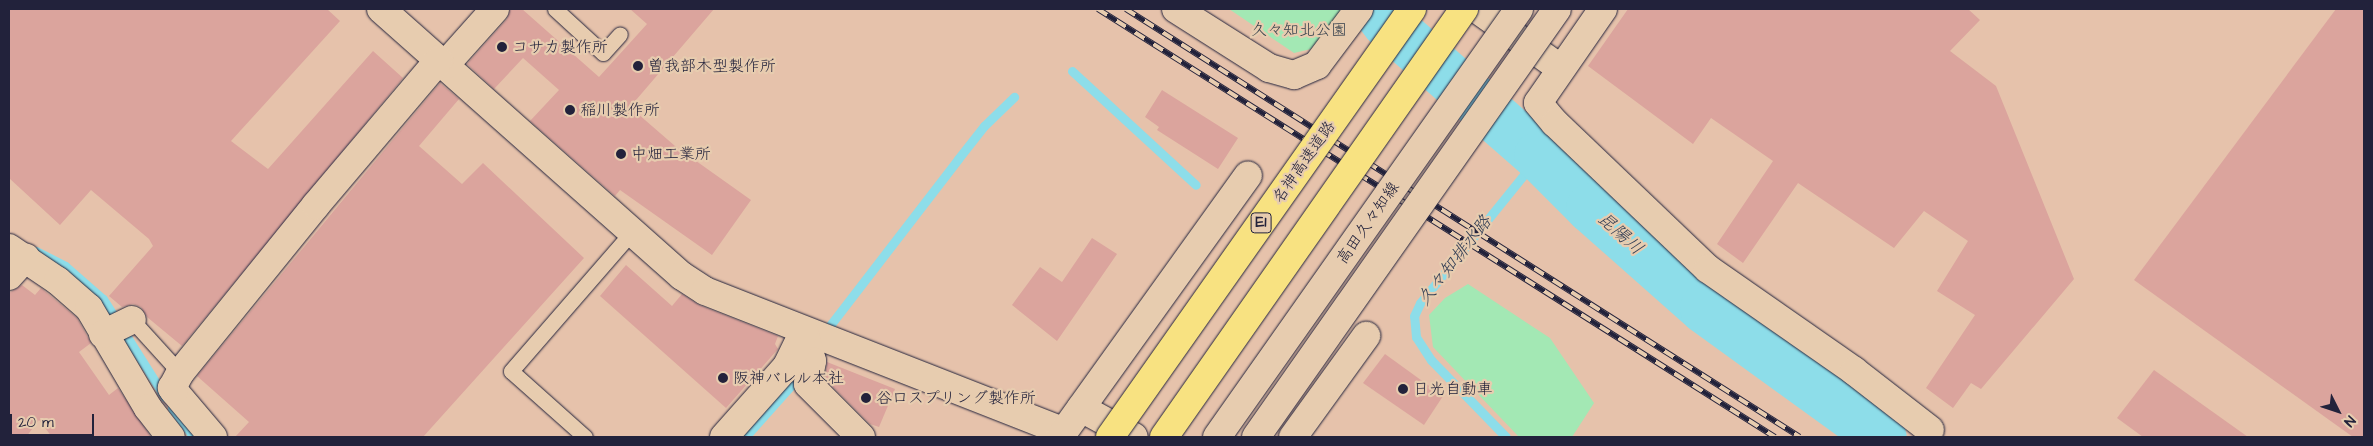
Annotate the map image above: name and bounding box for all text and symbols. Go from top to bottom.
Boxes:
park label: 久々知北公園 [1251,20,1347,40]
place label: コサカ製作所 [512,37,608,57]
marker: コサカ製作所 [496,41,508,53]
place label: 曽我部木型製作所 [648,56,776,76]
marker: 曽我部木型製作所 [632,60,644,72]
place label: 稲川製作所 [580,100,660,120]
marker: 稲川製作所 [564,104,576,116]
street label: 名神高速道路 [1269,117,1339,207]
place label: 中畑工業所 [631,144,711,164]
marker: 中畑工業所 [615,148,627,160]
street label: 高田久々知線 [1333,178,1403,268]
water label: 昆陽川 [1593,208,1647,260]
road number: E1 [1250,210,1272,236]
water label: 久々知排水路 [1413,212,1497,310]
place label: 阪神バレル本社 [733,368,845,388]
marker: 阪神バレル本社 [717,372,729,384]
place label: 日光自動車 [1413,379,1493,399]
marker: 日光自動車 [1397,383,1409,395]
north arrow [2313,386,2363,436]
place label: 谷口スプリング製作所 [876,388,1036,408]
marker: 谷口スプリング製作所 [860,392,872,404]
scale bar [12,404,96,436]
text: N [2339,411,2360,431]
text: 20 m [18,412,54,433]

